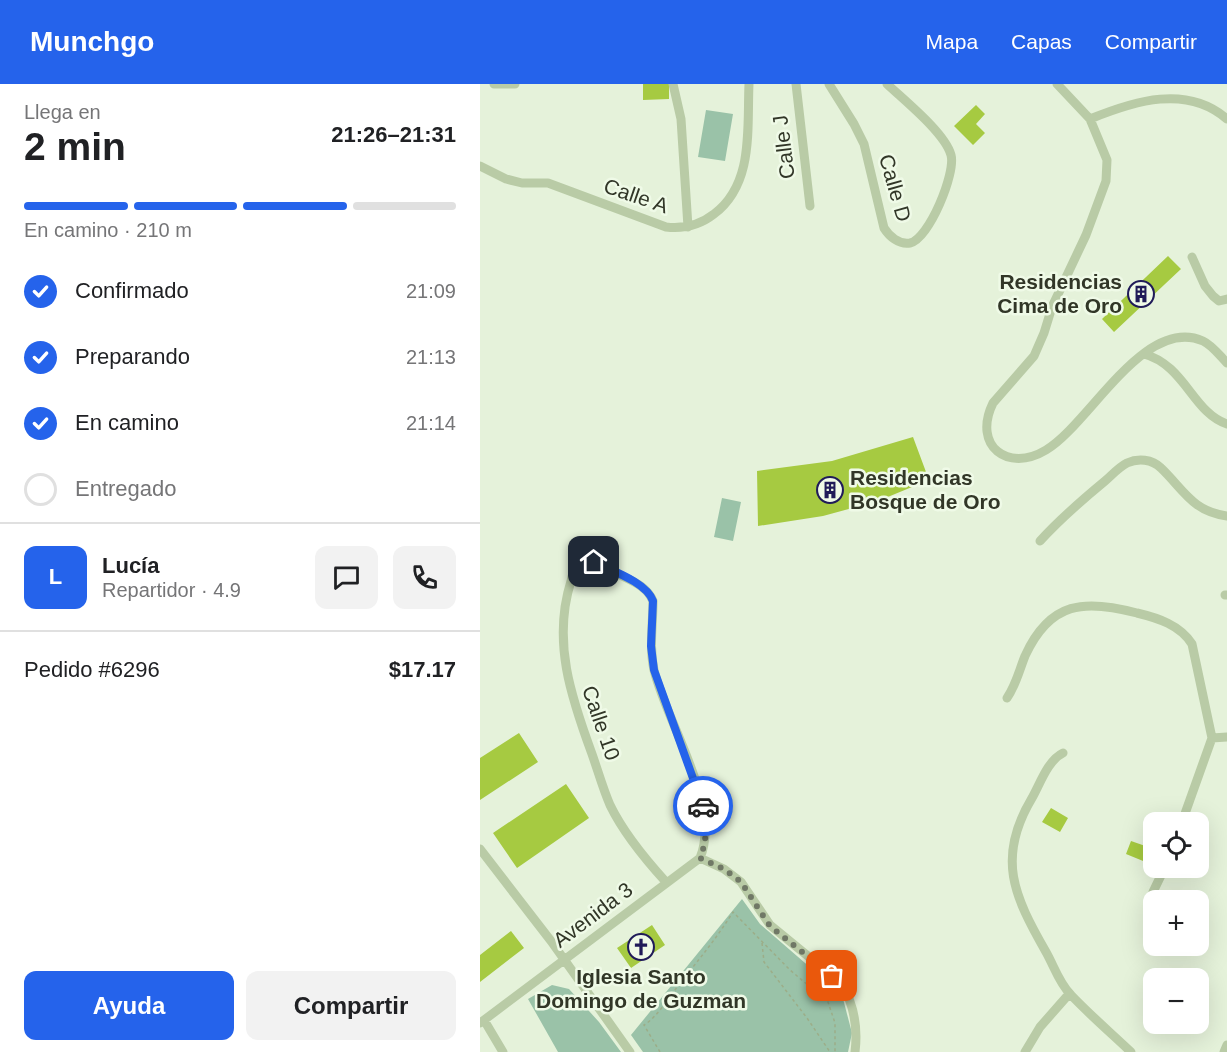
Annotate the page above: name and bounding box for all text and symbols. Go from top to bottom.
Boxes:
text: Munchgo [30,26,154,57]
text: Mapa [926,30,978,53]
text: Capas [1011,30,1072,53]
text: Compartir [1105,30,1197,53]
text: Llega en [24,101,101,123]
street label: Calle J [768,114,799,180]
text: 21:26–21:31 [331,122,456,147]
text: 2 min [24,125,126,168]
street label: Calle D [875,152,916,224]
street label: Calle A [601,174,671,217]
text: En camino · 210 m [24,219,192,241]
place label: Residencias Cima de Oro [997,270,1122,317]
icon: check [24,275,57,308]
text: Confirmado [75,278,189,303]
building icon: Residencias Cima de Oro [1126,279,1156,309]
text: 21:09 [406,280,456,302]
icon: check [24,341,57,374]
text: Preparando [75,344,190,369]
text: 21:13 [406,346,456,368]
icon: check [24,407,57,440]
text: En camino [75,410,179,435]
text: 21:14 [406,412,456,434]
place label: Residencias Bosque de Oro [850,466,1001,513]
building icon: Residencias Bosque de Oro [815,475,845,505]
text: Entregado [75,476,177,501]
pin [568,536,619,587]
icon: home [577,545,610,578]
button: chat [315,546,378,609]
button: phone [393,546,456,609]
text: Lucía [102,553,159,578]
text: L [49,564,62,589]
text: Repartidor · 4.9 [102,579,241,601]
text: Pedido #6296 [24,657,160,682]
text: $17.17 [389,657,456,682]
street label: Calle 10 [578,683,625,763]
courier [673,776,733,836]
icon: car [687,790,720,823]
map controls [1143,812,1209,1034]
button: locate [1143,812,1209,878]
street label: Avenida 3 [549,877,637,952]
button: + [1143,890,1209,956]
church icon: Iglesia Santo Domingo de Guzman [626,932,656,962]
pin [806,950,857,1001]
icon: bag [815,959,848,992]
place label: Iglesia Santo Domingo de Guzman [536,965,746,1012]
button: − [1143,968,1209,1034]
button: Ayuda [24,971,234,1040]
button: Compartir [246,971,456,1040]

